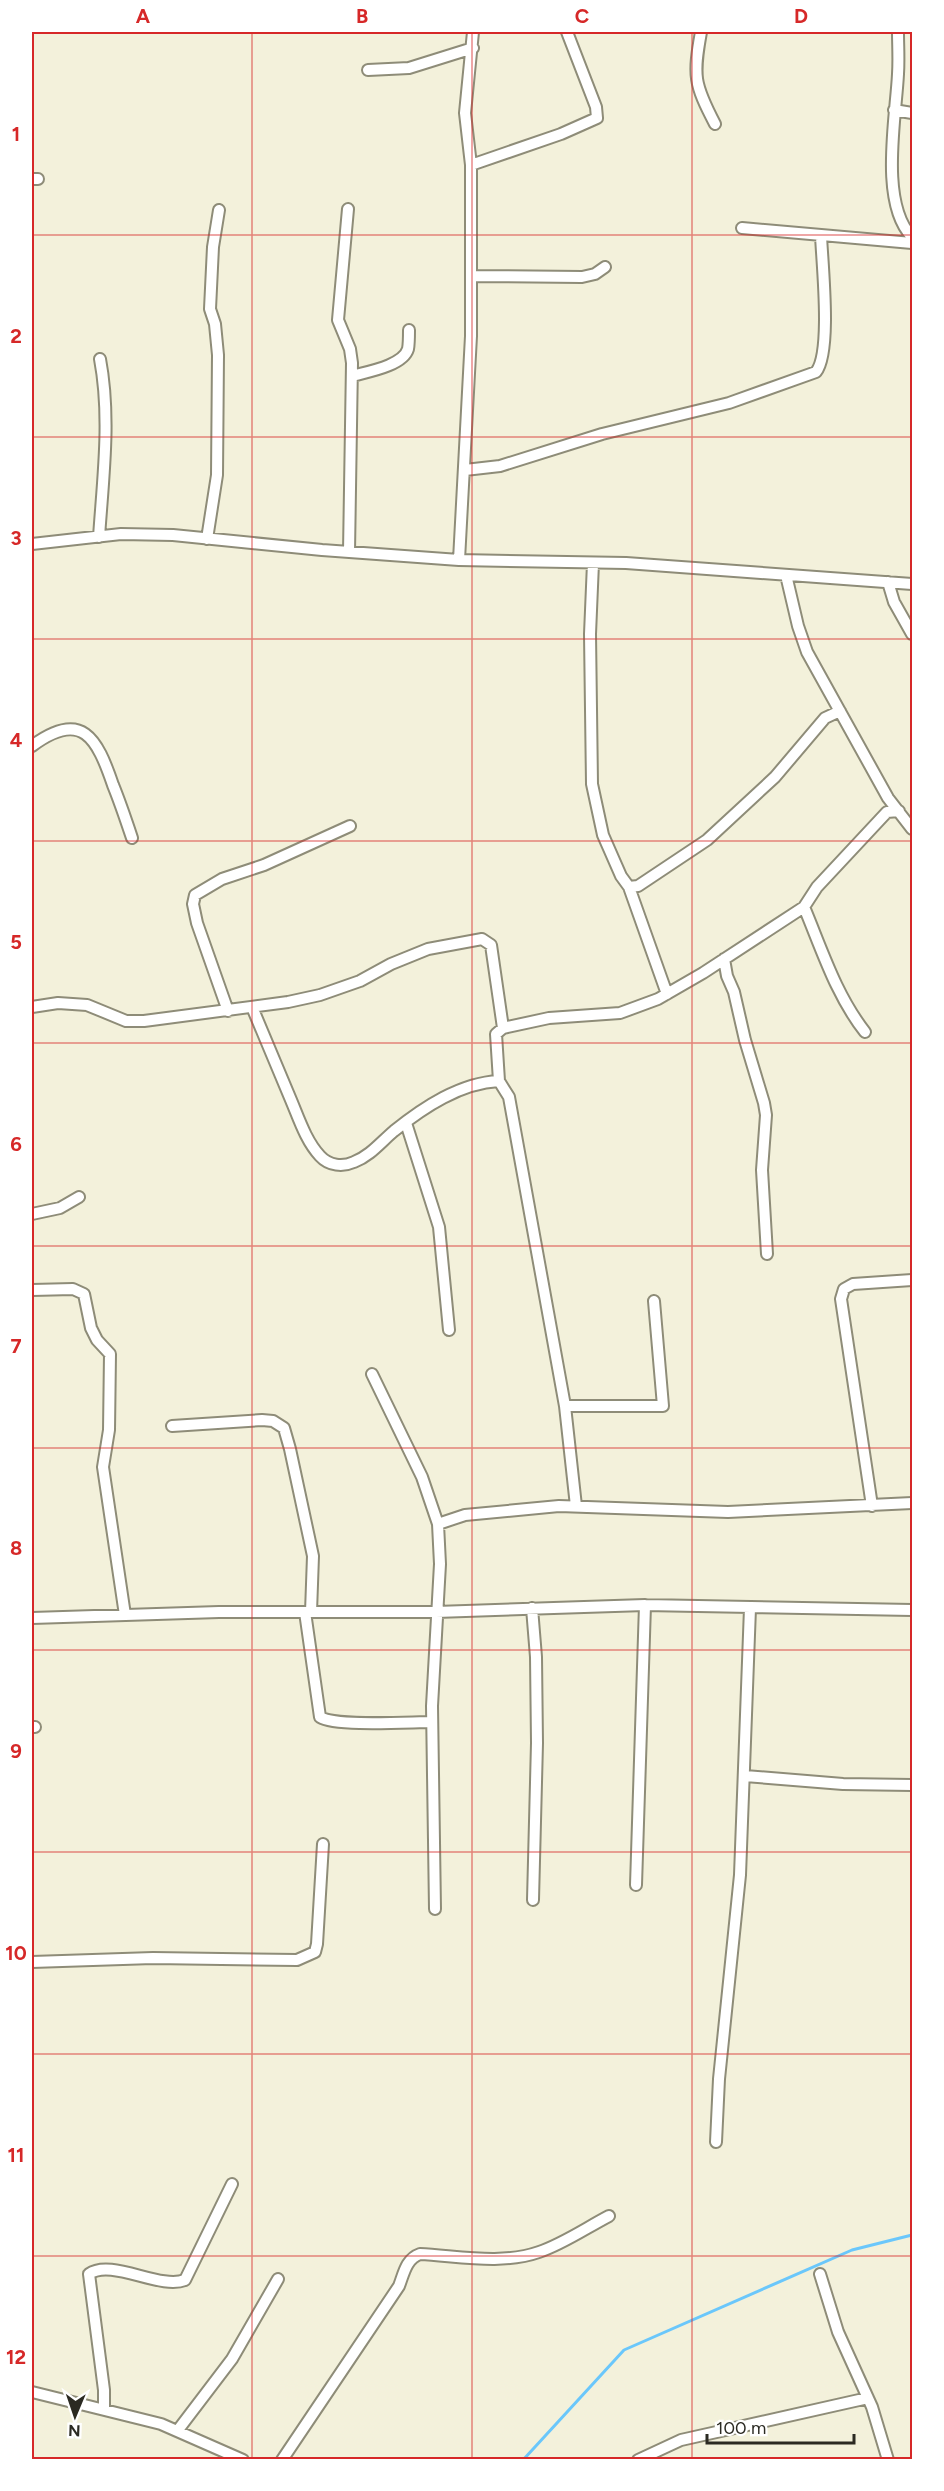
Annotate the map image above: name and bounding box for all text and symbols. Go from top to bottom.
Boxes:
text: A [136,4,151,28]
text: B [356,4,368,28]
text: C [575,4,589,28]
text: D [794,4,808,28]
text: 1 [12,122,20,146]
text: 2 [10,324,22,348]
text: 3 [10,526,22,550]
text: 4 [10,728,23,752]
text: 5 [10,930,22,954]
text: 6 [10,1132,22,1156]
text: 7 [10,1334,22,1358]
text: 8 [10,1536,22,1560]
text: 9 [10,1739,22,1763]
text: 10 [5,1941,27,1965]
text: 11 [8,2143,24,2167]
text: 12 [6,2345,26,2369]
north arrow [45,2386,105,2446]
scale bar [707,2407,854,2445]
text: 100 m [716,2417,766,2439]
text: N [68,2421,81,2440]

